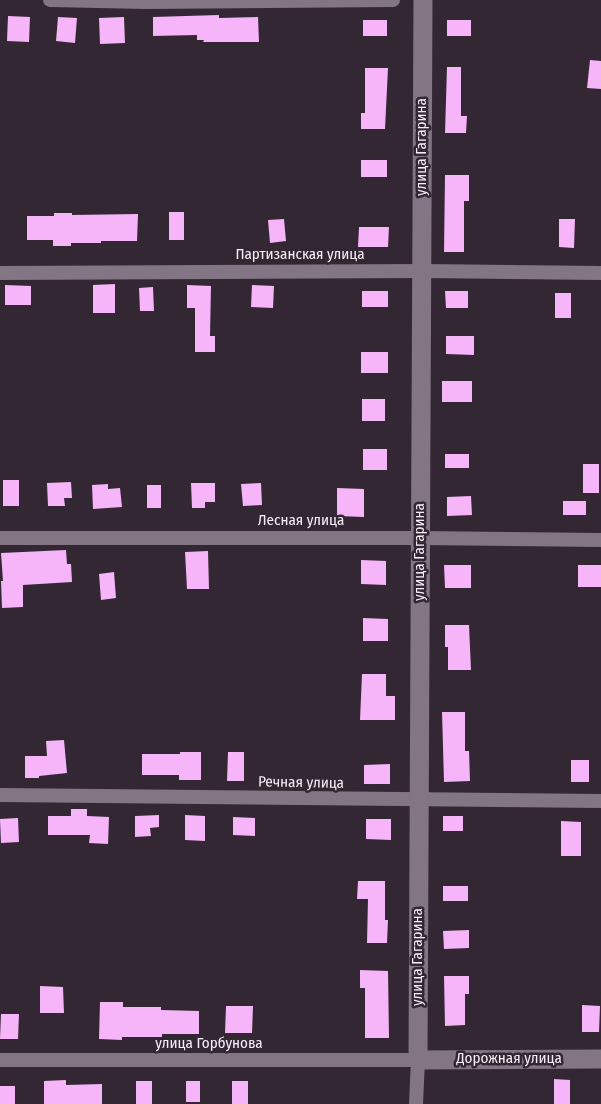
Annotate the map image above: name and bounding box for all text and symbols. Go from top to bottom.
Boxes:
street label: улица Гагарина [413,98,431,196]
street label: Партизанская улица [235,246,365,264]
street label: улица Гагарина [411,503,429,601]
street label: Лесная улица [258,512,344,530]
street label: Речная улица [258,773,344,793]
street label: улица Гагарина [409,908,427,1006]
street label: улица Горбунова [155,1035,263,1053]
street label: Дорожная улица [456,1050,562,1068]

